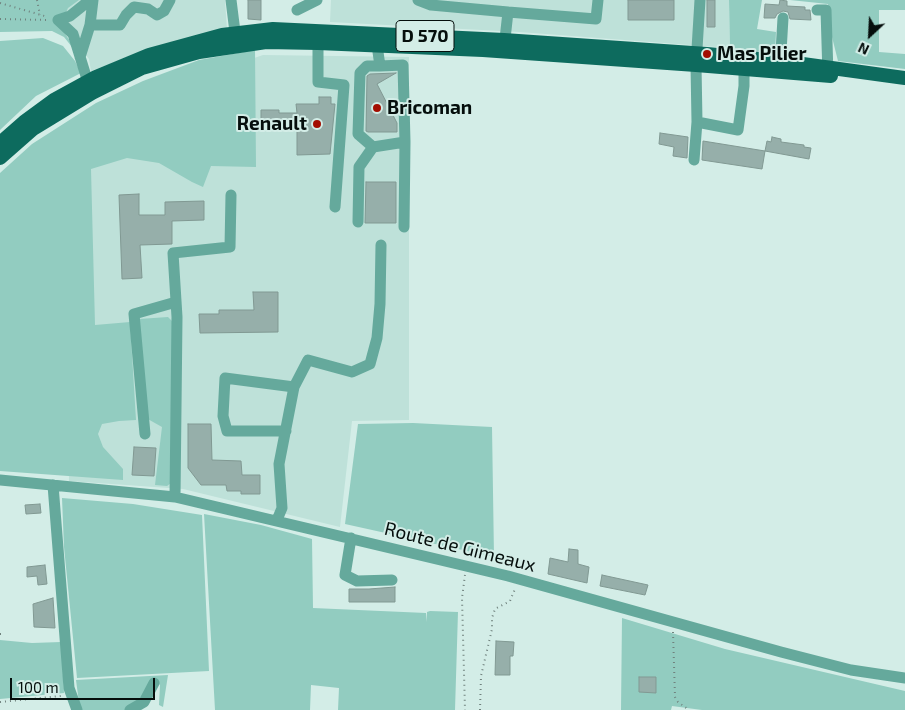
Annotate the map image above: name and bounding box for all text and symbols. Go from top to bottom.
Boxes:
north arrow [845,10,895,60]
road number: D 570 [396,20,454,52]
text: N [855,39,872,59]
place label: Mas Pilier [717,43,807,65]
marker: Mas Pilier [701,48,713,60]
place label: Bricoman [387,97,472,119]
marker: Bricoman [371,102,383,114]
place label: Renault [237,113,307,135]
marker: Renault [311,118,323,130]
street label: Route de Gimeaux [382,517,538,577]
scale bar [12,668,158,700]
text: 100 m [18,678,59,696]

